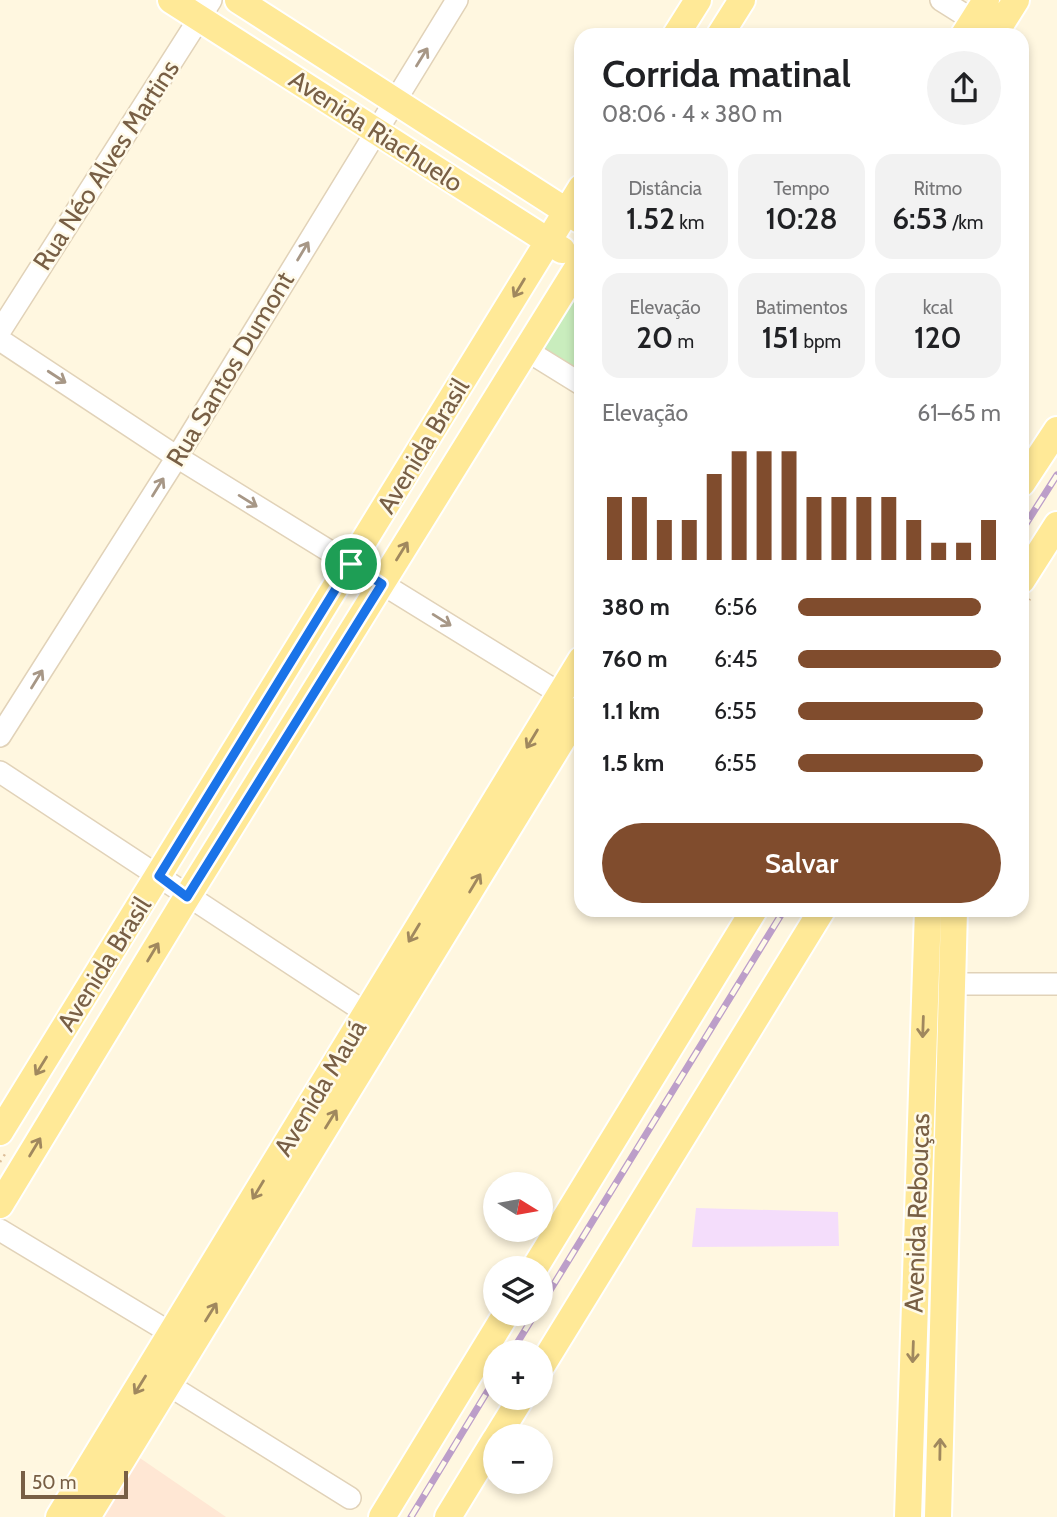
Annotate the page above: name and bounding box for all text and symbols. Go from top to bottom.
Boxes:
one-way arrow [415,48,429,68]
text: Corrida matinal [602,50,851,97]
button: share [927,51,1001,125]
street label: Rua Néo Alves Martins [26,54,186,276]
street label: Avenida Riachuelo [283,63,469,199]
text: 08:06 · 4 × 380 m [602,100,782,128]
text: Distância [628,177,702,200]
text: Tempo [773,177,830,200]
text: Ritmo [913,177,962,200]
text: 1.52 [626,200,675,237]
text: 10:28 [765,200,838,237]
text: 6:53 [892,200,948,237]
text: km [675,211,704,234]
text: /km [948,211,984,234]
one-way arrow [296,241,310,261]
street label: Rua Santos Dumont [159,266,301,472]
one-way arrow [512,277,526,297]
text: Elevação [630,296,701,319]
text: Batimentos [755,296,848,319]
text: kcal [923,296,953,319]
text: 20 [636,319,673,356]
text: 151 [762,319,799,356]
text: 120 [914,319,962,356]
text: m [673,330,694,353]
text: bpm [799,330,841,353]
one-way arrow [47,370,66,385]
street label: Avenida Brasil [370,373,476,519]
text: Elevação [602,399,688,427]
text: 61–65 m [917,399,1001,427]
one-way arrow [152,477,166,497]
one-way arrow [238,494,258,508]
pin [321,534,381,594]
one-way arrow [395,542,410,561]
icon: arrive [332,545,370,583]
text: 380 m [602,593,670,621]
text: 6:56 [714,593,757,621]
one-way arrow [431,614,451,628]
text: 760 m [602,645,668,673]
text: 6:45 [714,645,758,673]
one-way arrow [30,669,44,689]
text: 1.1 km [602,697,660,725]
text: 6:55 [714,697,757,725]
one-way arrow [525,728,539,748]
text: 1.5 km [602,749,664,777]
text: 6:55 [714,749,757,777]
button: Salvar [602,823,1001,903]
one-way arrow [469,873,483,893]
street label: Avenida Brasil [50,891,158,1037]
one-way arrow [407,922,421,942]
one-way arrow [146,943,160,963]
street label: Avenida Mauá [267,1014,373,1162]
one-way arrow [917,1015,930,1038]
one-way arrow [34,1055,48,1075]
one-way arrow [324,1109,338,1129]
street label: Avenida Rebouças [898,1112,936,1313]
one-way arrow [29,1138,43,1158]
north arrow [483,1172,553,1242]
map controls [483,1172,553,1494]
one-way arrow [251,1180,265,1200]
button: layers [483,1256,553,1326]
one-way arrow [205,1303,219,1323]
button: + [483,1340,553,1410]
one-way arrow [906,1341,919,1364]
one-way arrow [133,1374,147,1394]
button: − [483,1424,553,1494]
one-way arrow [933,1438,947,1461]
scale bar [21,1468,128,1500]
text: 50 m [32,1471,76,1494]

